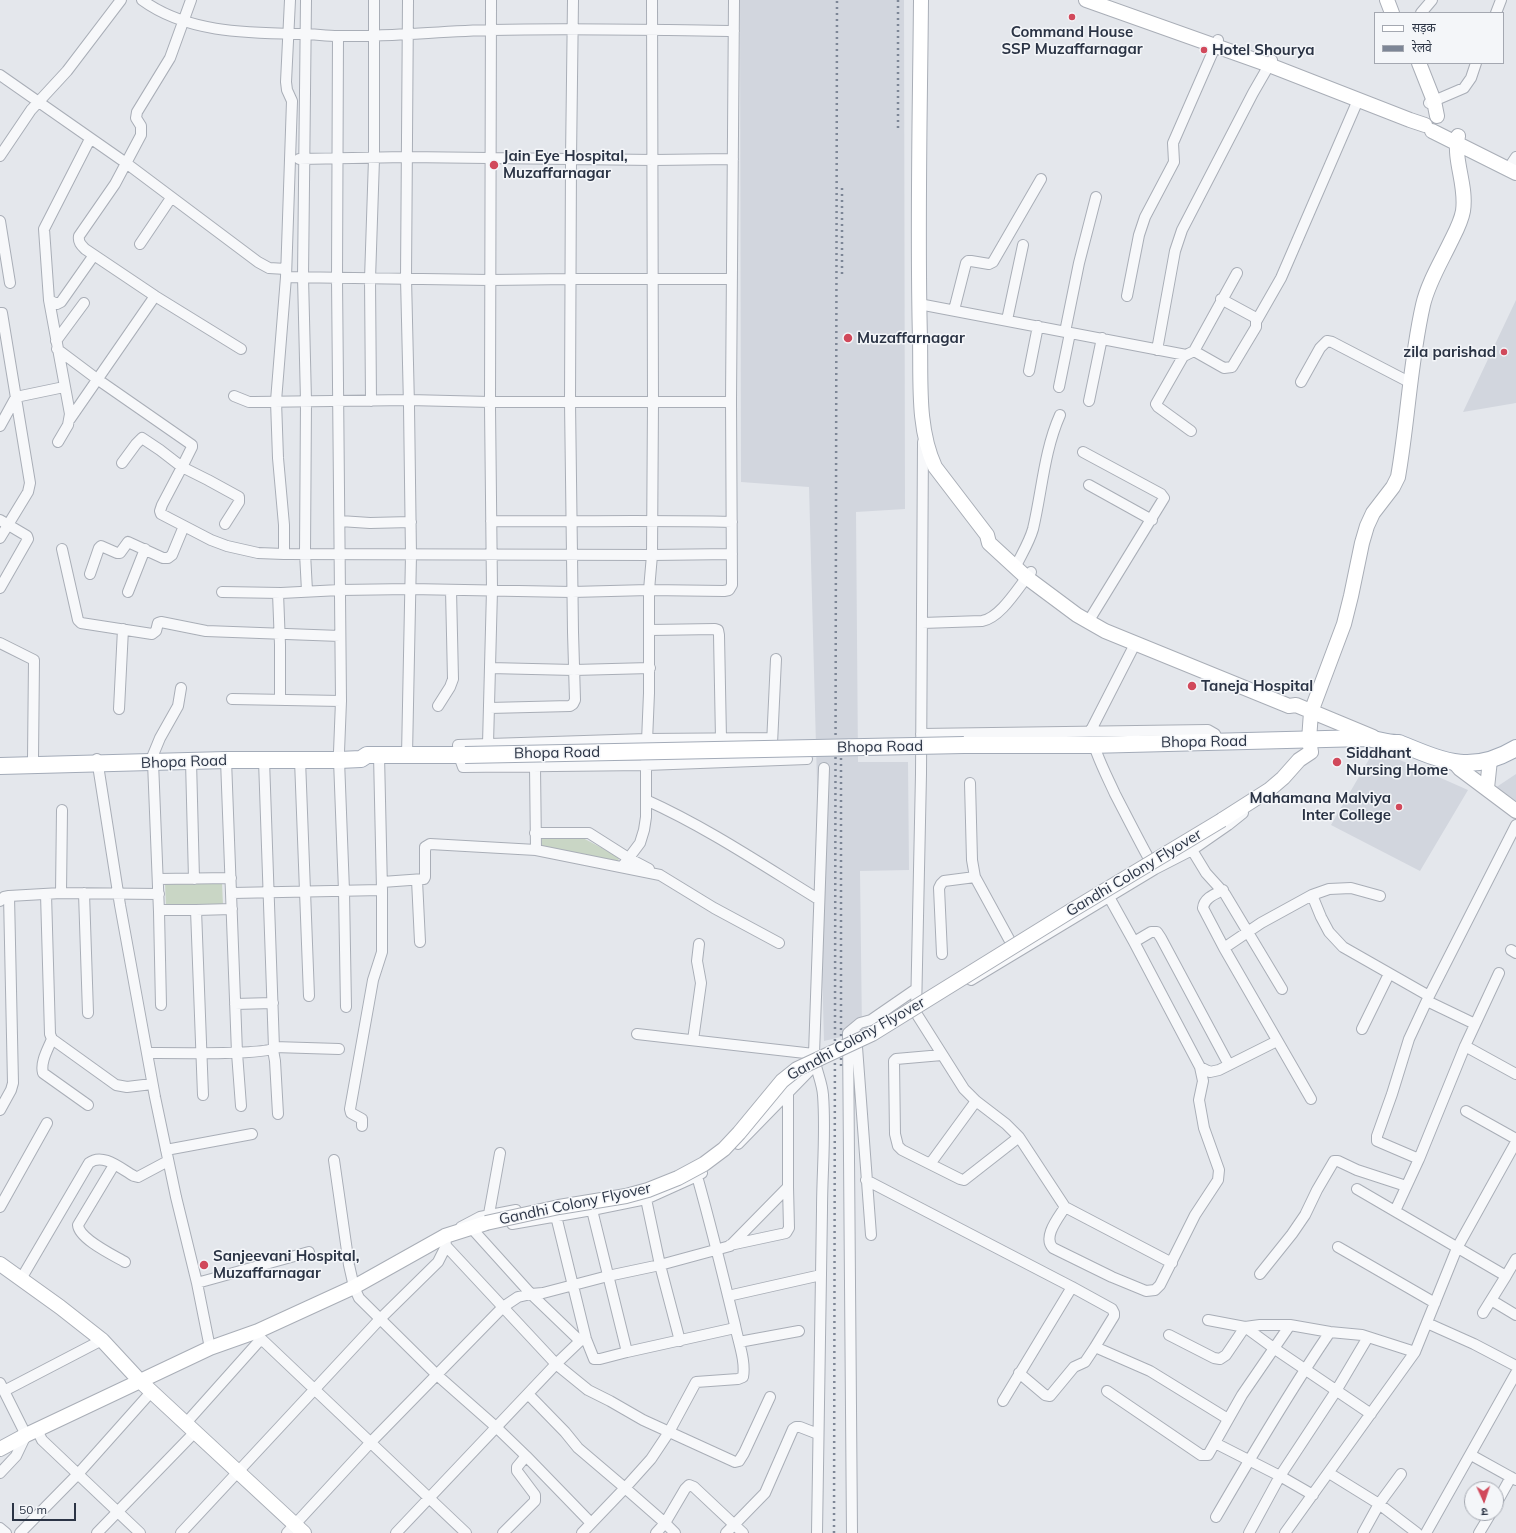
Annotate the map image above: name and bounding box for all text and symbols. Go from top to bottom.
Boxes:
marker: Command House SSP Muzaffarnagar [1067,12,1077,22]
legend [1374,12,1504,64]
text: सड़क [1412,20,1436,35]
place label: Command House SSP Muzaffarnagar [1001,23,1143,58]
text: रेलवे [1412,40,1432,55]
place label: Hotel Shourya [1212,41,1314,59]
marker: Hotel Shourya [1199,45,1209,55]
place label: Jain Eye Hospital, Muzaffarnagar [503,147,628,182]
marker: Jain Eye Hospital, Muzaffarnagar [488,159,500,171]
place label: Muzaffarnagar [857,329,965,347]
marker: Muzaffarnagar [842,332,854,344]
place label: zila parishad [1403,343,1496,361]
marker: zila parishad [1499,347,1509,357]
place label: Taneja Hospital [1201,677,1313,695]
marker: Taneja Hospital [1186,680,1198,692]
street label: Bhopa Road [1161,732,1247,752]
street label: Bhopa Road [837,737,923,757]
street label: Bhopa Road [514,743,600,763]
place label: Siddhant Nursing Home [1346,744,1448,779]
street label: Bhopa Road [141,752,227,772]
marker: Siddhant Nursing Home [1331,756,1343,768]
place label: Mahamana Malviya Inter College [1249,789,1391,824]
marker: Mahamana Malviya Inter College [1394,802,1404,812]
street label: Gandhi Colony Flyover [1063,825,1205,921]
street label: Gandhi Colony Flyover [784,994,928,1084]
street label: Gandhi Colony Flyover [497,1179,653,1229]
place label: Sanjeevani Hospital, Muzaffarnagar [213,1247,359,1282]
marker: Sanjeevani Hospital, Muzaffarnagar [198,1259,210,1271]
north arrow [1464,1481,1504,1521]
scale bar [14,1495,78,1521]
text: 50 m [19,1502,47,1517]
text: उ [1481,1505,1488,1519]

